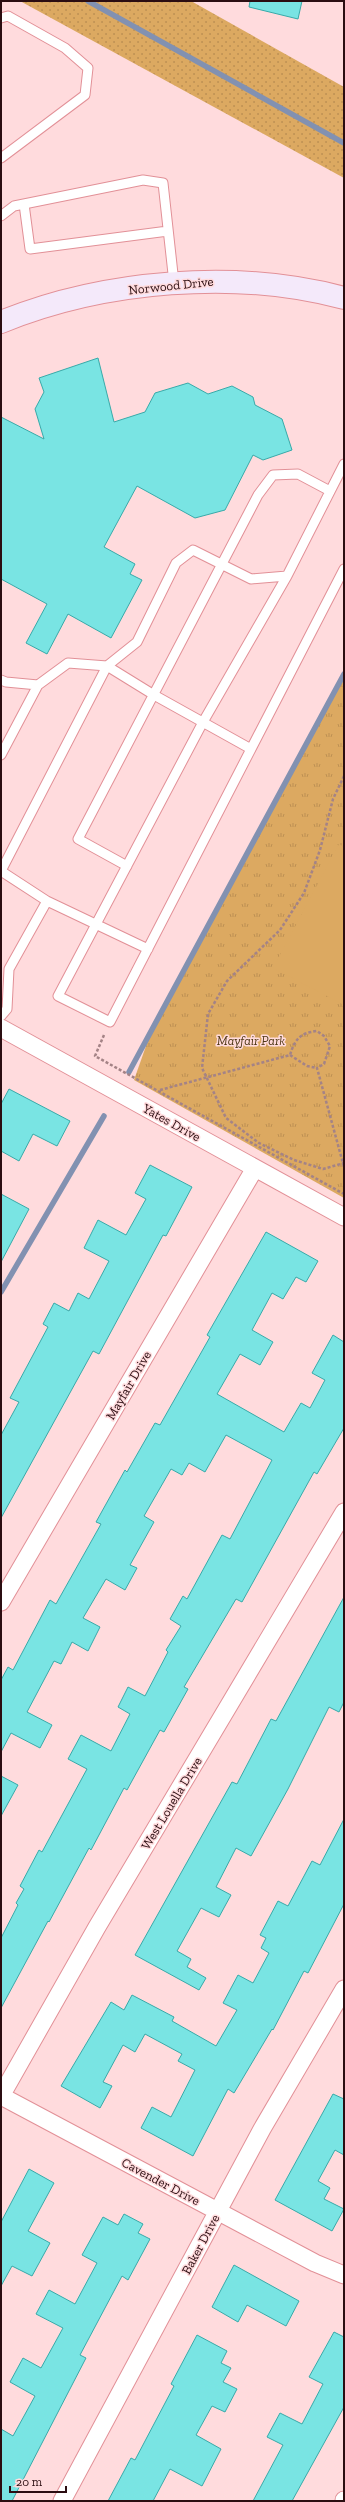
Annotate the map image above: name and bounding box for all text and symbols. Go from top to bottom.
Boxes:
street label: Norwood Drive [128,274,214,297]
park label: Mayfair Park [217,1033,285,1048]
street label: Yates Drive [139,1100,203,1144]
street label: Mayfair Drive [103,1348,154,1422]
street label: West Louella Drive [138,1754,205,1852]
street label: Cavender Drive [119,2155,202,2208]
street label: Baker Drive [178,2212,222,2277]
scale bar [10,2468,66,2494]
text: 20 m [16,2475,43,2489]

